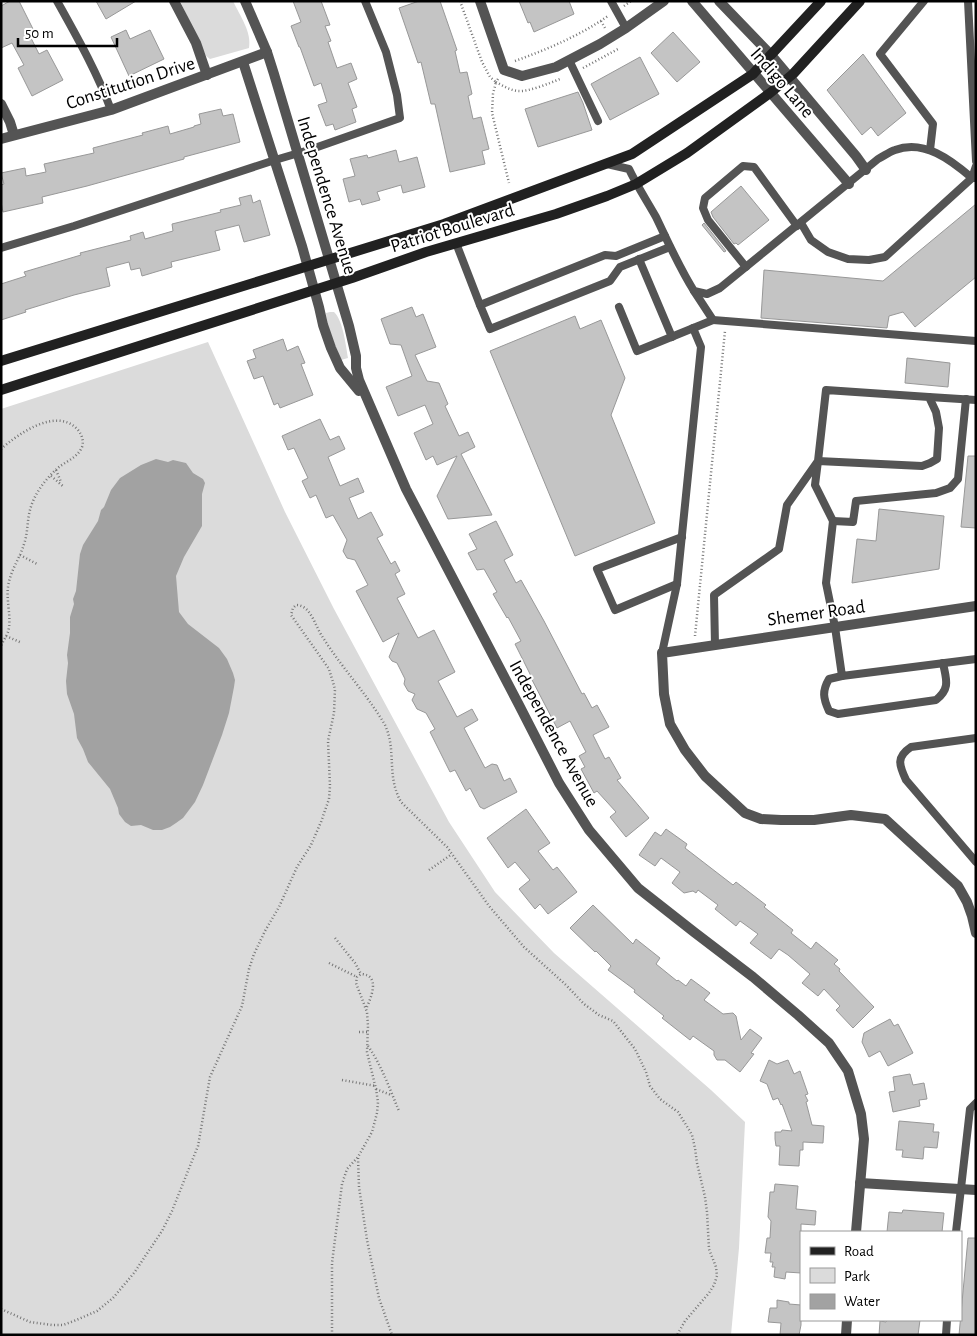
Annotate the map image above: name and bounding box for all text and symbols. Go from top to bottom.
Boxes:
scale bar [18,15,116,47]
text: 50 m [25,26,54,41]
street label: Indigo Lane [747,44,817,122]
street label: Constitution Drive [64,54,197,113]
street label: Independence Avenue [293,114,360,277]
street label: Patriot Boulevard [388,201,517,256]
street label: Shemer Road [766,597,866,630]
street label: Independence Avenue [505,657,602,810]
legend [800,1231,962,1321]
text: Road [844,1244,874,1259]
text: Park [844,1269,870,1284]
text: Water [844,1294,880,1309]

